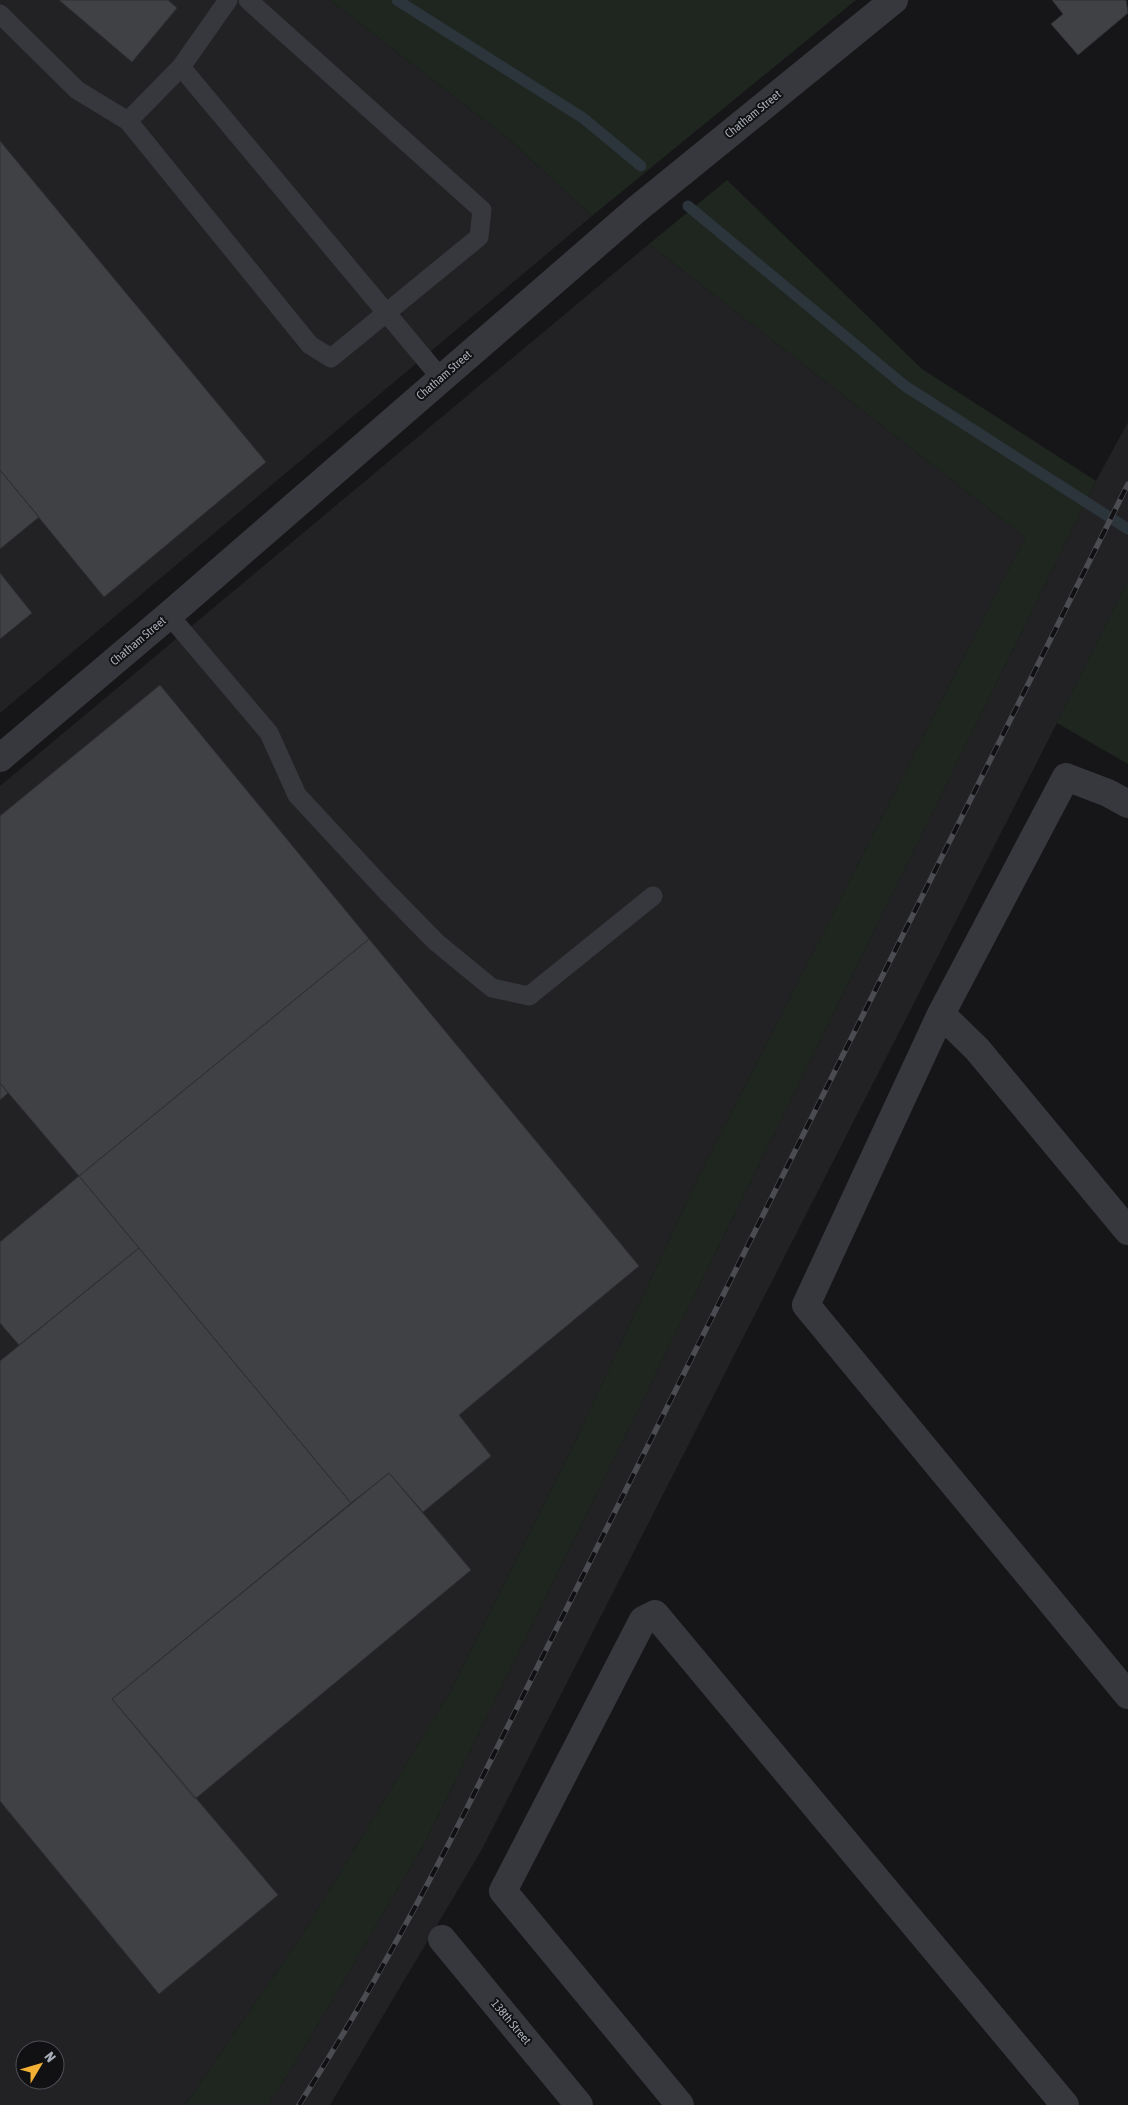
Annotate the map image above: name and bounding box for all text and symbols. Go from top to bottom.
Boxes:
street label: Chatham Street [722,87,784,141]
street label: Chatham Street [414,347,475,403]
street label: Chatham Street [107,613,169,668]
street label: 138th Street [488,1997,534,2048]
north arrow [15,2040,65,2090]
text: N [41,2049,59,2065]

